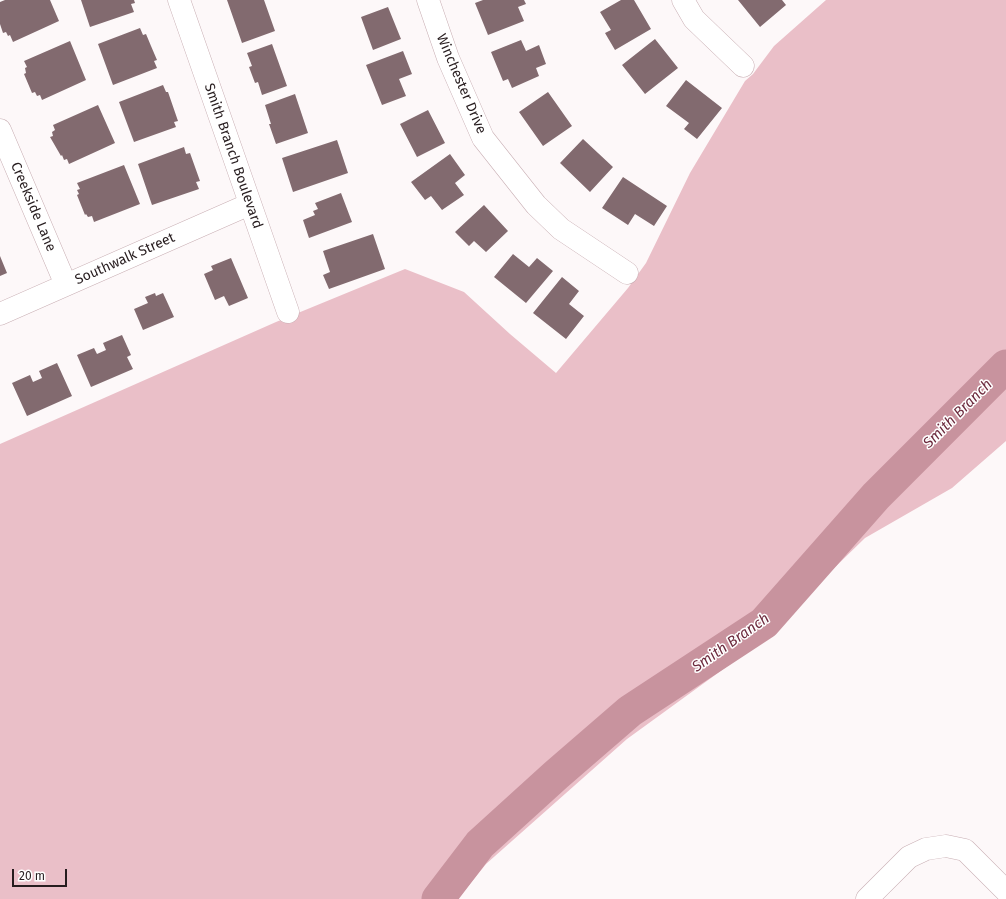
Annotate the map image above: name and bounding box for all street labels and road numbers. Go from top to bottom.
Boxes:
street label: Winchester Drive [432,31,490,137]
street label: Smith Branch Boulevard [200,81,266,231]
street label: Creekside Lane [7,160,59,254]
street label: Southwalk Street [72,229,178,289]

